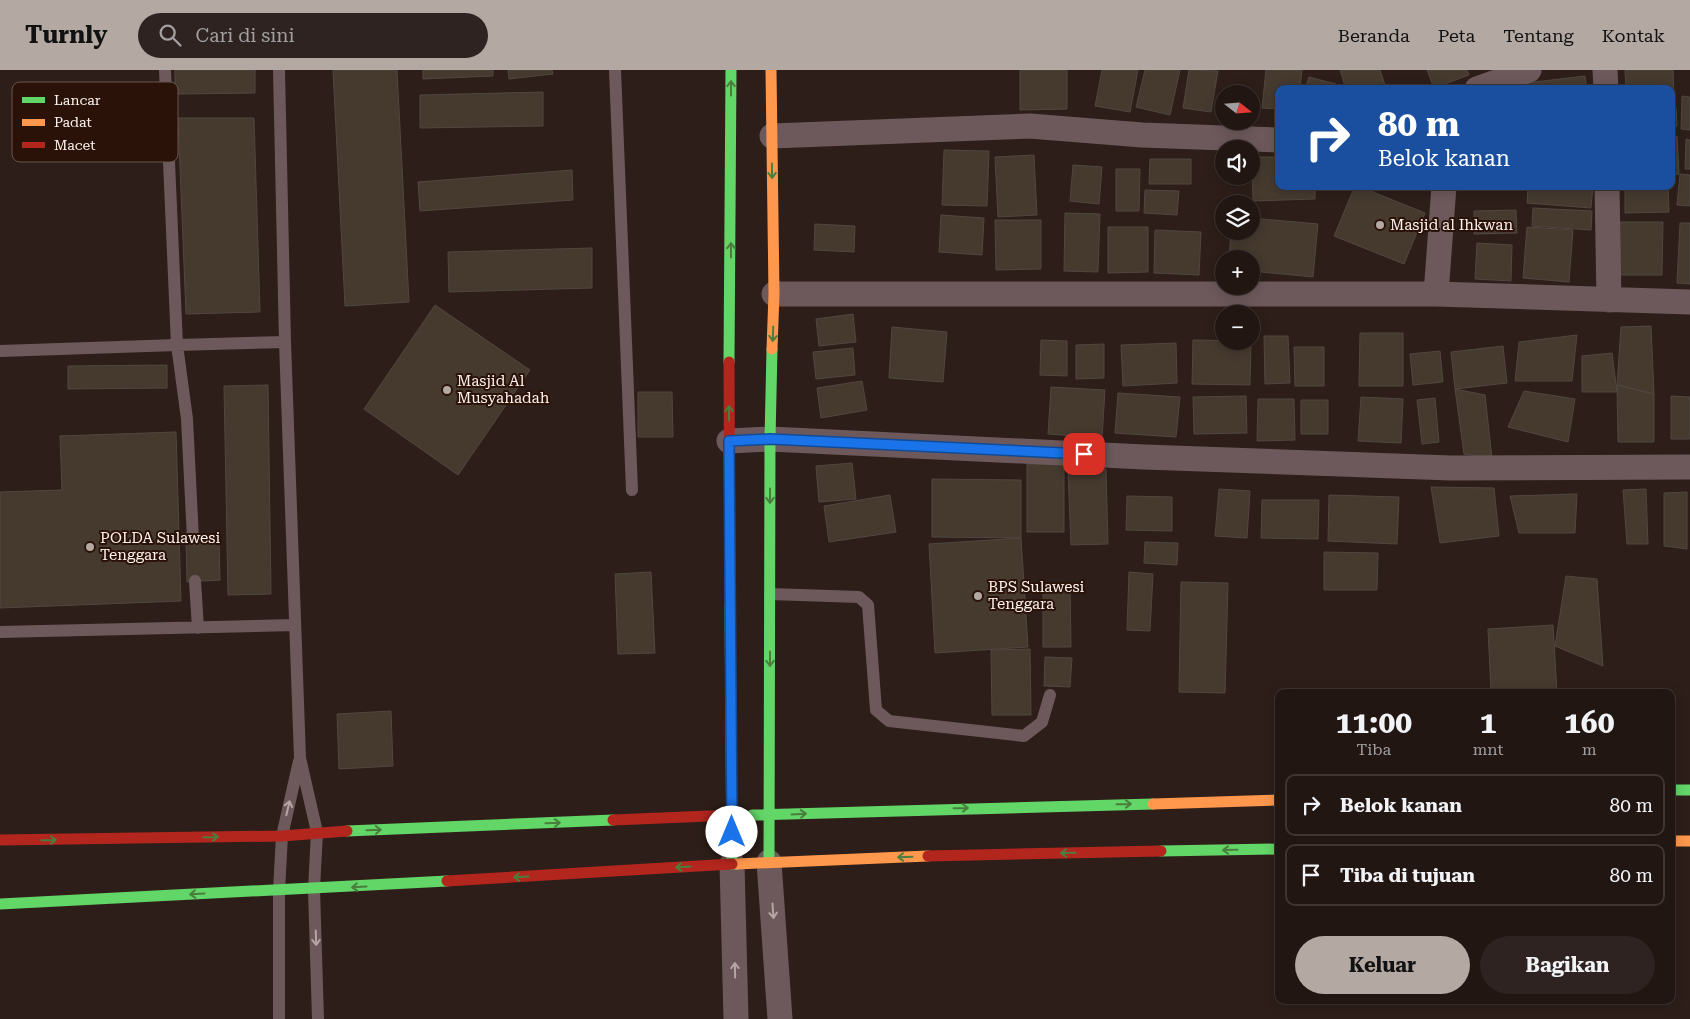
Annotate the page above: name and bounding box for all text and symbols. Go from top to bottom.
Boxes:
search box [138,13,488,58]
text: Turnly [25,21,108,49]
icon: search [156,21,184,49]
text: Cari di sini [196,24,295,47]
text: Beranda [1338,25,1410,46]
text: Peta [1438,25,1475,46]
text: Tentang [1503,25,1574,46]
text: Kontak [1602,25,1665,46]
one-way arrow [726,80,736,96]
legend [12,82,178,162]
north arrow [1215,85,1260,130]
map controls [1215,85,1260,350]
text: Lancar [54,92,101,108]
text: 80 m [1378,104,1460,145]
icon: right [1295,105,1360,170]
text: Padat [54,114,92,130]
text: Macet [54,137,95,153]
button: sound [1215,140,1260,185]
text: Belok kanan [1378,146,1510,171]
one-way arrow [767,162,777,179]
button: layers [1215,195,1260,240]
place label: Masjid al Ihkwan [1390,216,1513,234]
marker: Masjid al Ihkwan [1374,219,1386,231]
one-way arrow [726,243,736,259]
button: + [1215,250,1260,295]
button: − [1215,305,1260,350]
one-way arrow [768,325,778,341]
place label: Masjid Al Musyahadah [457,372,550,407]
marker: Masjid Al Musyahadah [441,384,453,396]
one-way arrow [724,405,734,422]
pin [1063,433,1105,475]
icon: arrive [1070,440,1098,468]
one-way arrow [765,488,775,504]
place label: POLDA Sulawesi Tenggara [100,529,220,564]
marker: POLDA Sulawesi Tenggara [84,541,96,553]
place label: BPS Sulawesi Tenggara [988,578,1085,613]
marker: BPS Sulawesi Tenggara [972,590,984,602]
one-way arrow [765,650,775,666]
text: 11:00 [1336,705,1412,740]
text: 1 [1480,705,1496,740]
text: 160 [1564,705,1614,740]
text: Tiba [1356,740,1391,759]
text: mnt [1473,740,1504,759]
text: m [1582,740,1597,759]
icon: right [1297,791,1325,819]
text: Belok kanan [1340,794,1462,817]
text: 80 m [1610,794,1653,817]
one-way arrow [1115,799,1131,809]
one-way arrow [284,800,293,816]
one-way arrow [953,804,969,813]
position arrow [705,805,757,857]
one-way arrow [791,809,807,818]
one-way arrow [545,818,561,827]
one-way arrow [365,825,381,835]
one-way arrow [202,832,219,842]
one-way arrow [40,835,56,844]
one-way arrow [1222,845,1238,855]
one-way arrow [1060,848,1076,858]
one-way arrow [897,852,913,861]
icon: arrive [1297,861,1325,889]
one-way arrow [676,862,692,872]
text: Tiba di tujuan [1340,864,1475,887]
text: 80 m [1610,864,1653,887]
one-way arrow [514,872,530,881]
one-way arrow [351,882,367,891]
one-way arrow [189,890,205,899]
one-way arrow [768,902,777,918]
one-way arrow [311,930,321,946]
button: Keluar [1295,936,1470,994]
button: Bagikan [1480,936,1655,994]
one-way arrow [730,963,739,979]

